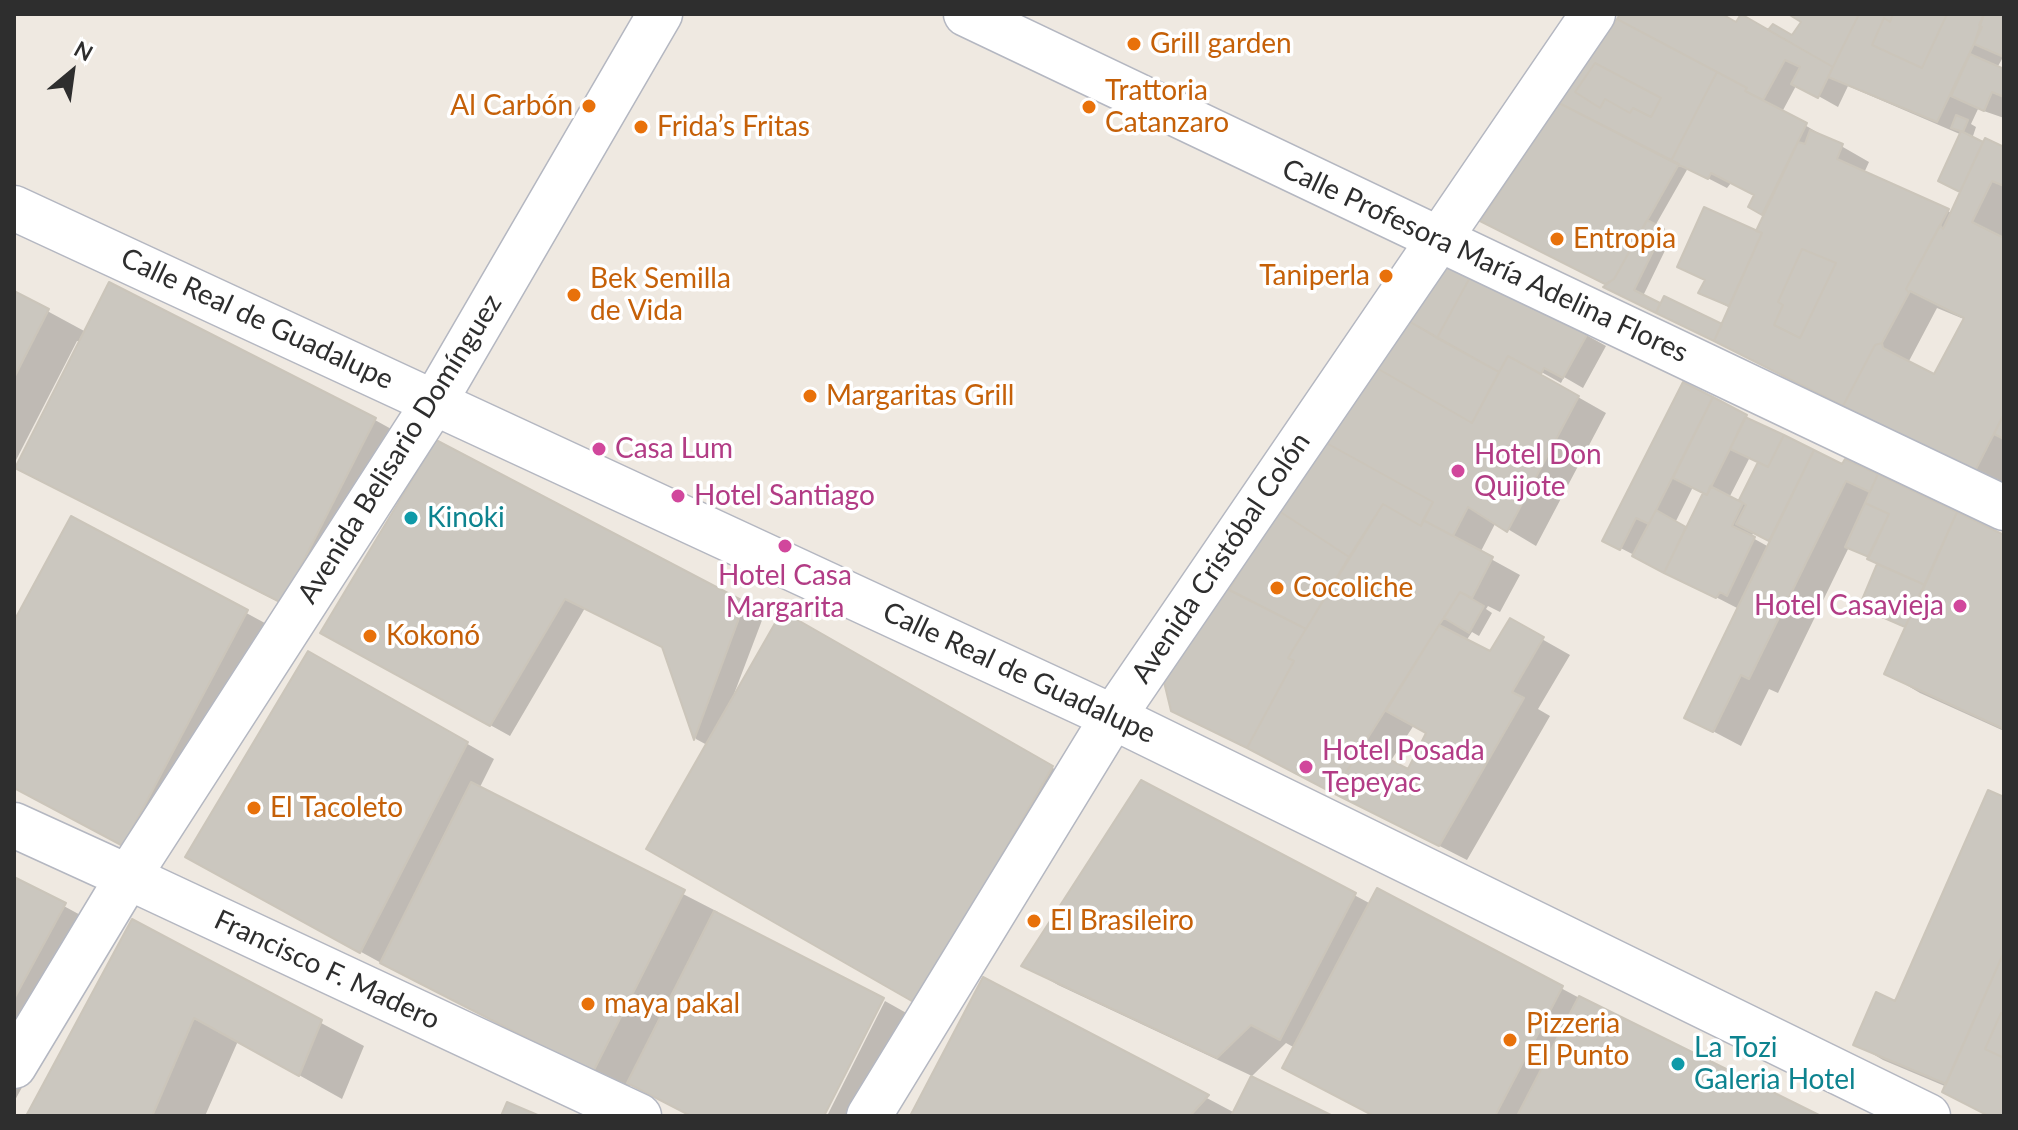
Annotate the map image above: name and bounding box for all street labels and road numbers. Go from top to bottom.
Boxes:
street label: Calle Profesora María Adelina Flores [1277,152,1693,370]
street label: Calle Real de Guadalupe [116,241,398,397]
street label: Avenida Belisario Domínguez [291,288,509,610]
street label: Avenida Cristóbal Colón [1125,426,1317,690]
street label: Calle Real de Guadalupe [878,595,1160,751]
street label: Francisco F. Madero [209,903,445,1037]

